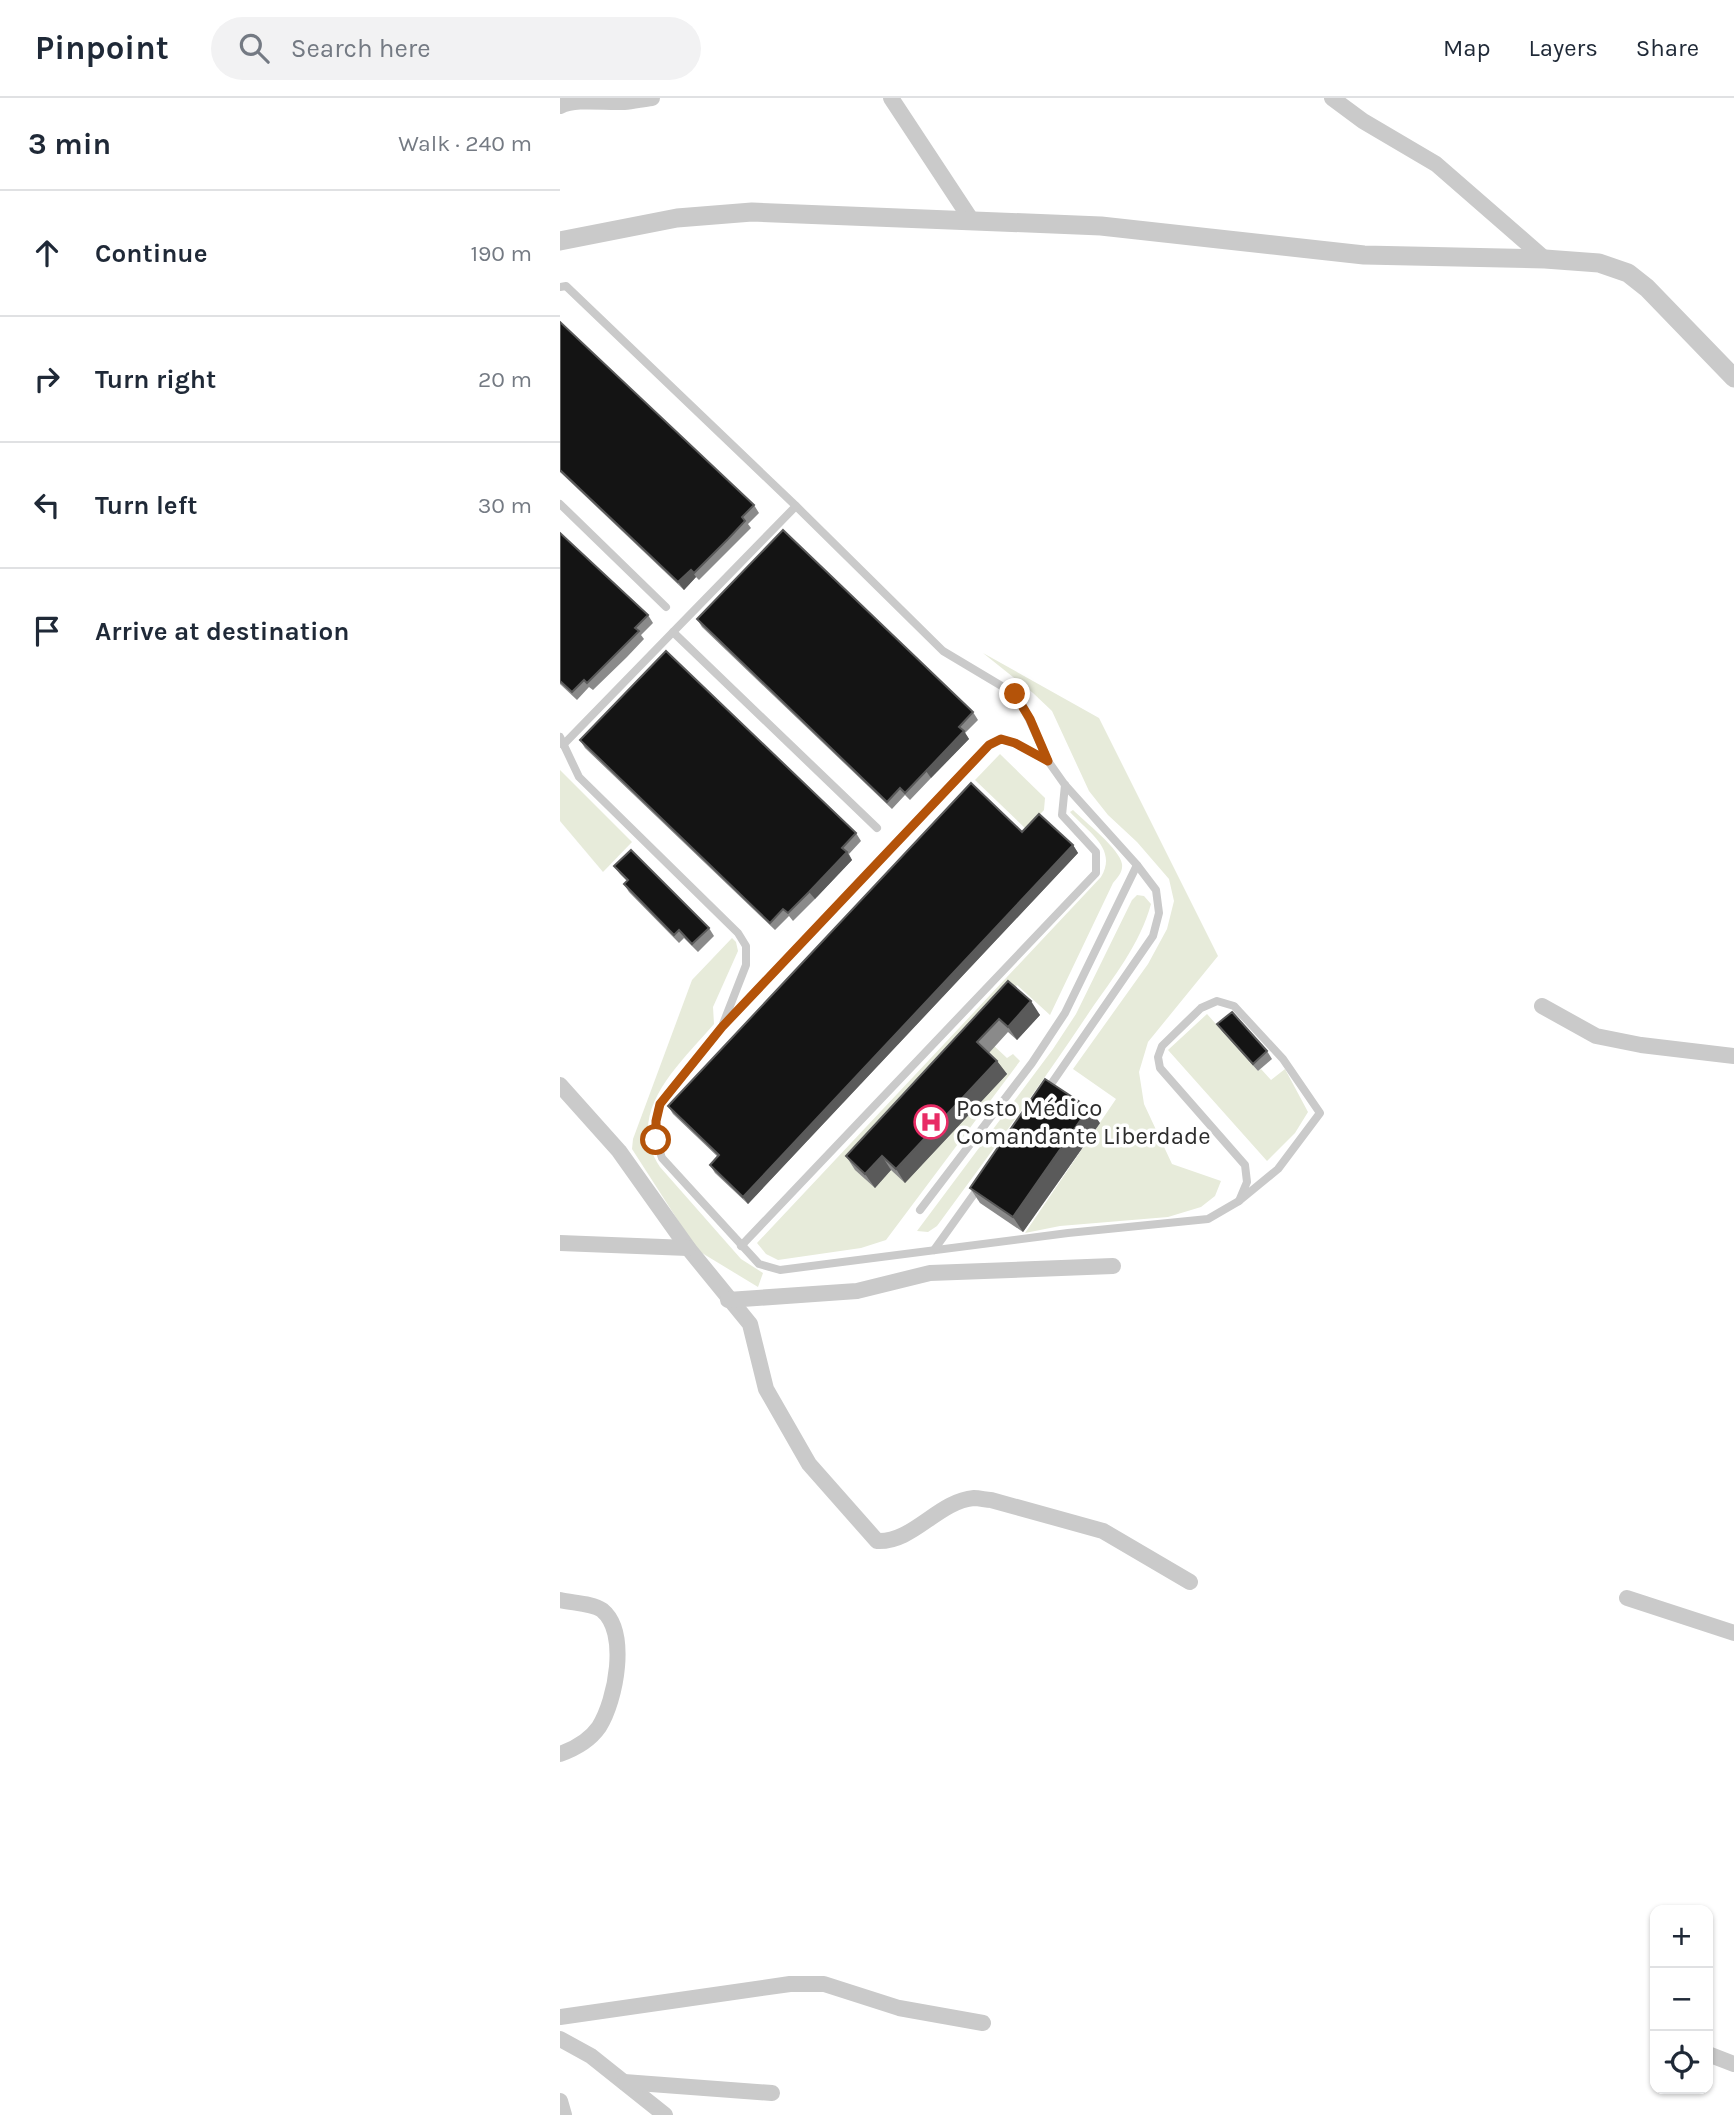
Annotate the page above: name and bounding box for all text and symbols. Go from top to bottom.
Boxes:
search box [211,17,701,80]
text: Pinpoint [35,29,169,67]
icon: search [235,29,273,67]
text: Search here [291,33,431,64]
text: Map [1443,34,1491,62]
text: Layers [1529,34,1598,62]
text: Share [1636,34,1699,62]
text: 3 min [28,126,111,162]
text: Walk · 240 m [398,130,532,157]
icon: ahead [28,234,66,272]
text: Continue [95,238,207,269]
text: 190 m [470,240,532,267]
icon: right [28,360,66,398]
text: Turn right [95,364,216,395]
text: 20 m [478,366,532,393]
icon: left [28,486,66,524]
text: Turn left [95,490,197,521]
text: 30 m [478,492,532,519]
icon: arrive [28,612,66,650]
text: Arrive at destination [95,616,349,647]
route end [999,678,1030,709]
place label: Posto Médico Comandante Liberdade [956,1094,1211,1150]
hospital icon: Posto Médico Comandante Liberdade [912,1103,950,1141]
route start [640,1124,671,1155]
map controls [1650,1905,1713,2094]
button: + [1650,1905,1713,1968]
button: − [1650,1968,1713,2031]
button: locate [1650,2031,1713,2094]

